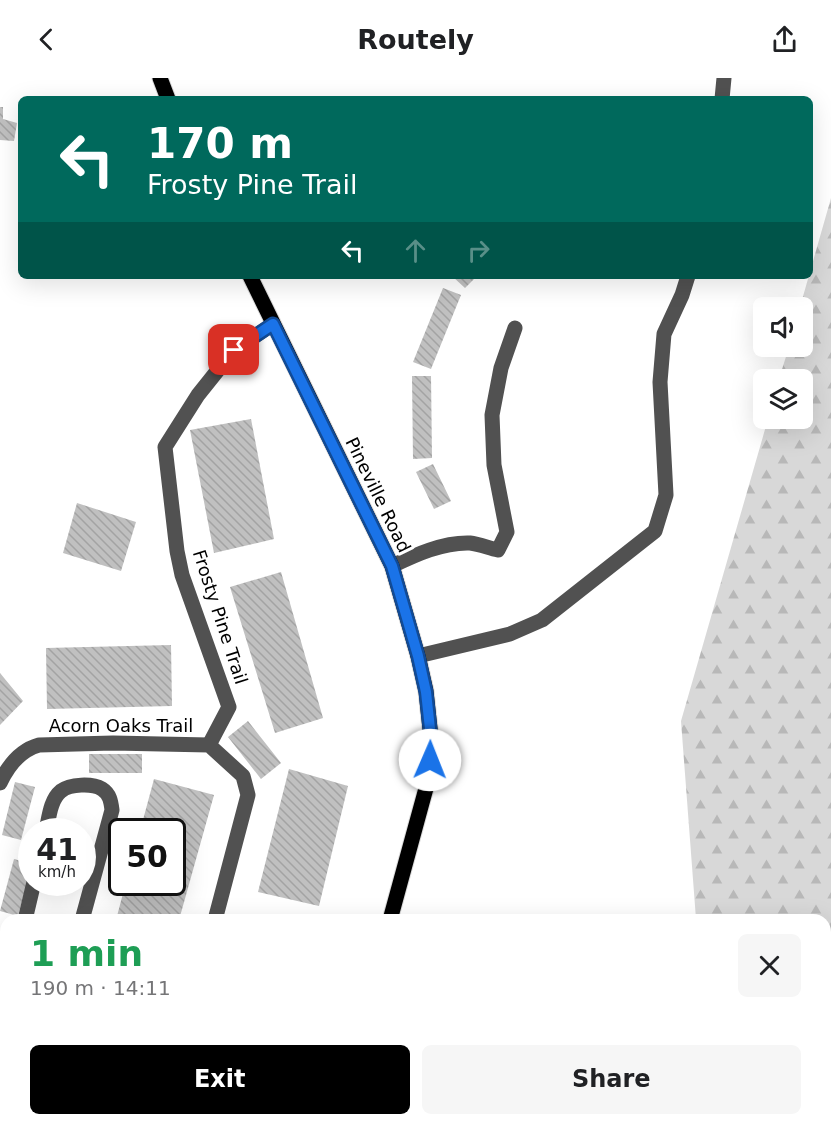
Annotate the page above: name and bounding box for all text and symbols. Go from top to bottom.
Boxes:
icon: back [30,23,63,56]
icon: share [768,23,801,56]
text: Routely [357,24,474,55]
text: 170 m [147,119,293,168]
icon: left [48,120,126,198]
text: Frosty Pine Trail [147,169,357,200]
icon: left [336,234,369,267]
icon: ahead [399,234,432,267]
icon: right [462,234,495,267]
map controls [753,297,813,429]
button: sound [753,297,813,357]
pin [208,324,259,375]
icon: arrive [217,333,250,366]
button: layers [753,369,813,429]
street label: Pineville Road [341,434,415,556]
street label: Frosty Pine Trail [189,547,252,687]
street label: Acorn Oaks Trail [49,715,193,736]
position arrow [398,728,462,792]
speed limit sign: 50 [108,818,186,896]
text: 41 [36,832,78,867]
text: km/h [38,863,76,881]
text: 1 min [30,933,143,974]
button: close [738,934,801,997]
text: 190 m · 14:11 [30,976,171,1000]
button: Exit [30,1045,410,1114]
button: Share [422,1045,801,1114]

